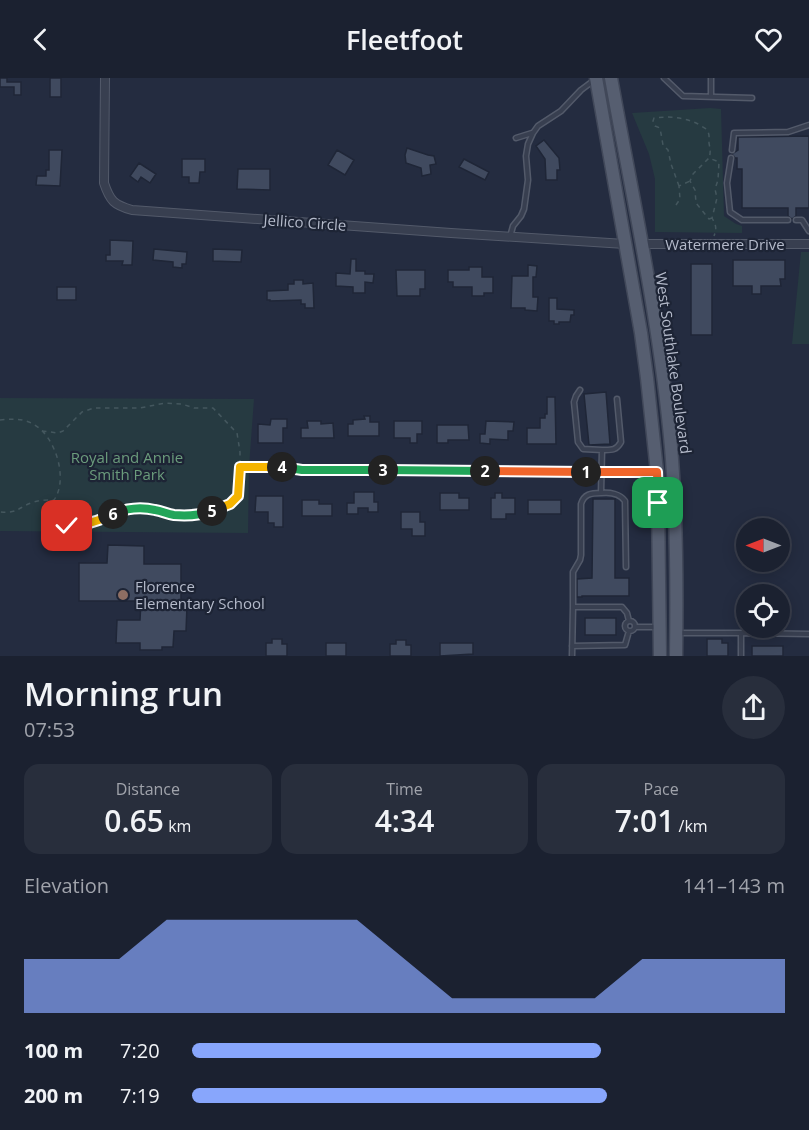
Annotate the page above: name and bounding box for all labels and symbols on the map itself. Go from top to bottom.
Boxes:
street label: Jellico Circle [261,209,347,235]
street label: Watermere Drive [665,234,785,254]
street label: West Southlake Boulevard [651,271,697,455]
park label: Royal and Annie Smith Park [71,447,183,484]
pin: 4 [267,452,297,482]
pin: 3 [368,455,398,485]
pin: 2 [470,456,500,486]
pin: 1 [571,457,601,487]
pin [632,477,683,528]
pin: 5 [197,496,227,526]
pin: 6 [98,499,128,529]
pin [41,500,92,551]
north arrow [736,518,790,572]
place label: Florence Elementary School [135,576,265,613]
marker: Florence Elementary School [116,588,130,602]

